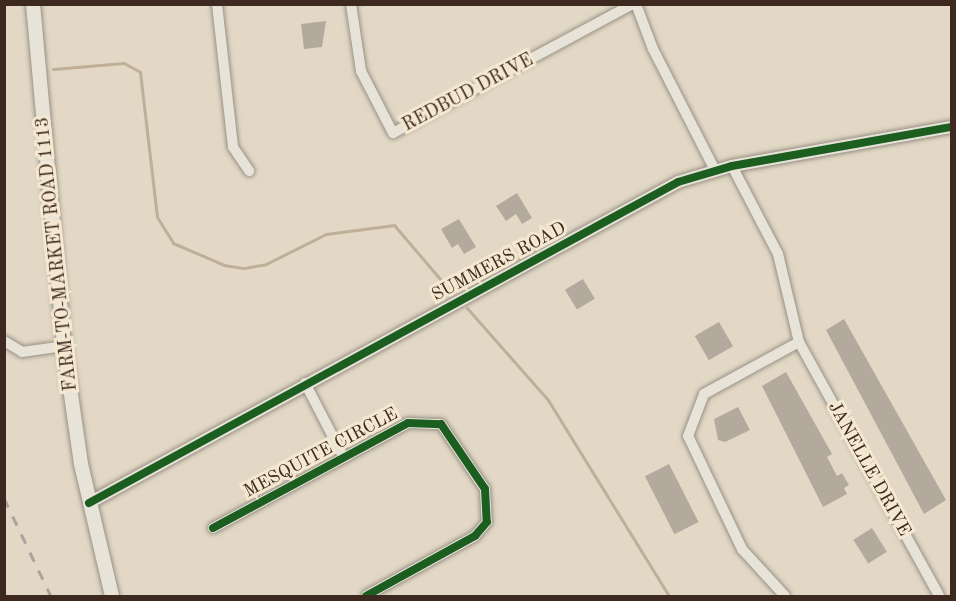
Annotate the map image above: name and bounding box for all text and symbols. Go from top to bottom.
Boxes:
street label: REDBUD DRIVE [399,49,537,137]
street label: FARM-TO-MARKET ROAD 1113 [32,116,82,392]
street label: SUMMERS ROAD [428,218,570,306]
street label: JANELLE DRIVE [823,398,915,540]
street label: MESQUITE CIRCLE [240,403,402,503]

